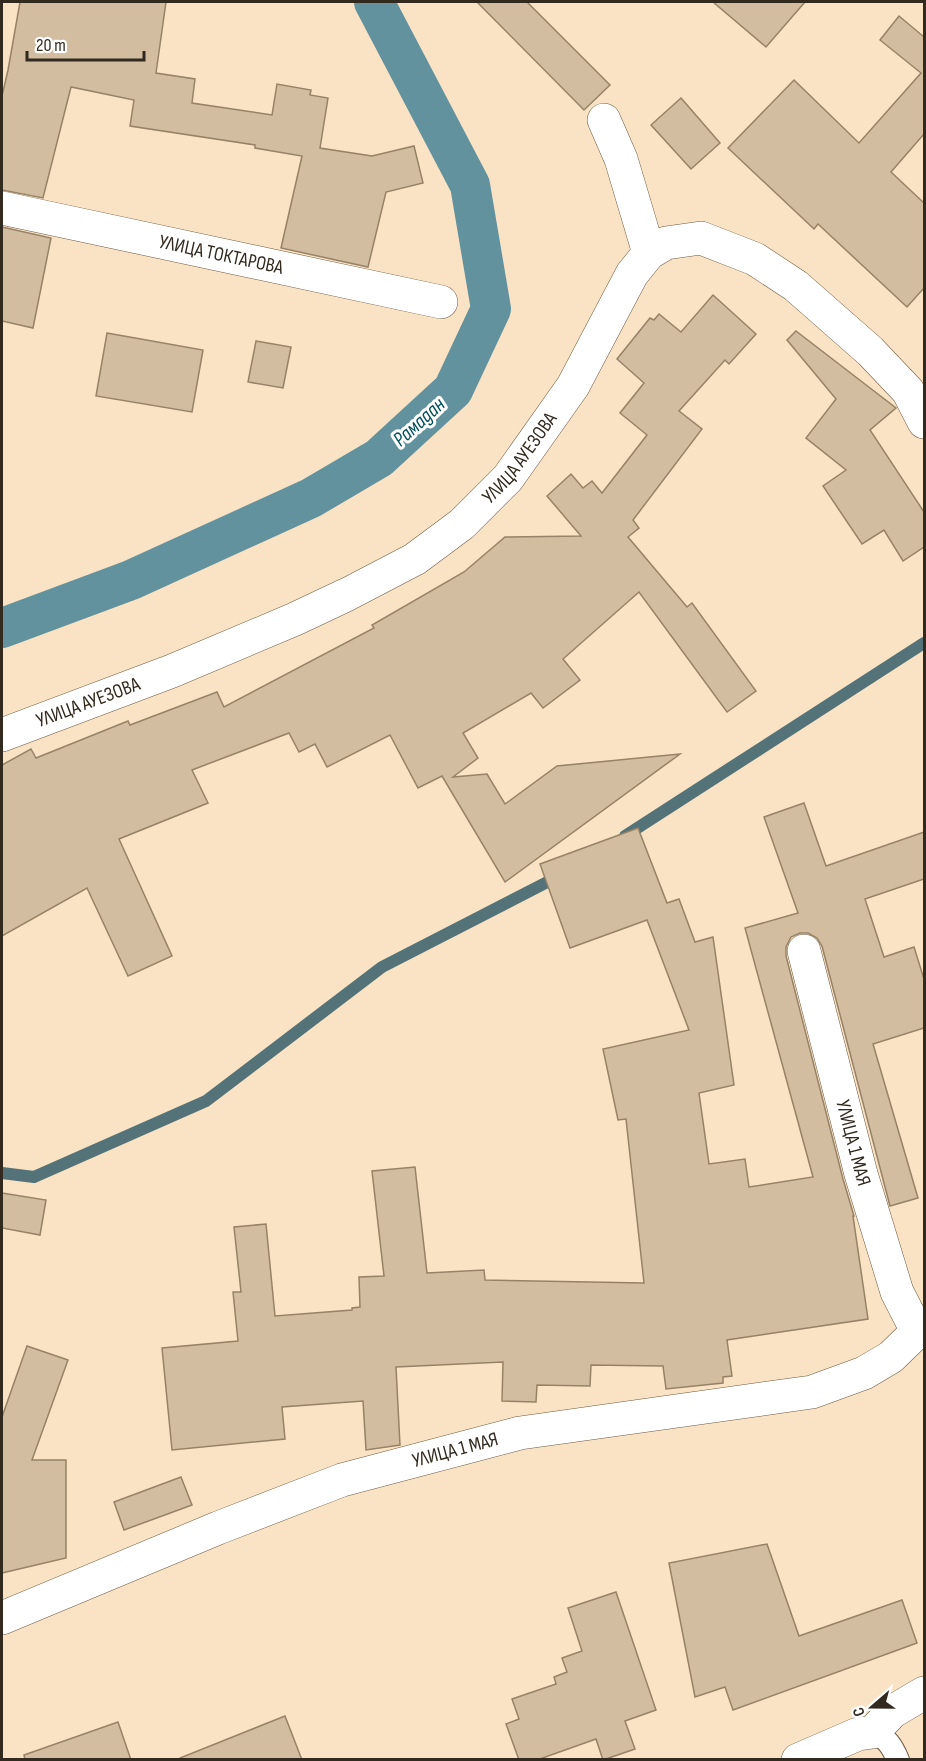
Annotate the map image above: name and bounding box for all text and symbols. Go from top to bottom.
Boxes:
scale bar [27,24,144,62]
text: 20 m [36,35,66,56]
street label: УЛИЦА ТОКТАРОВА [157,230,286,280]
water label: Рамадан [388,392,450,452]
street label: УЛИЦА АУЕЗОВА [477,408,563,509]
street label: УЛИЦА АУЕЗОВА [33,672,144,733]
street label: УЛИЦА 1 МАЯ [831,1097,876,1189]
street label: УЛИЦА 1 МАЯ [410,1427,501,1473]
north arrow [842,1677,902,1737]
text: С [849,1705,870,1719]

